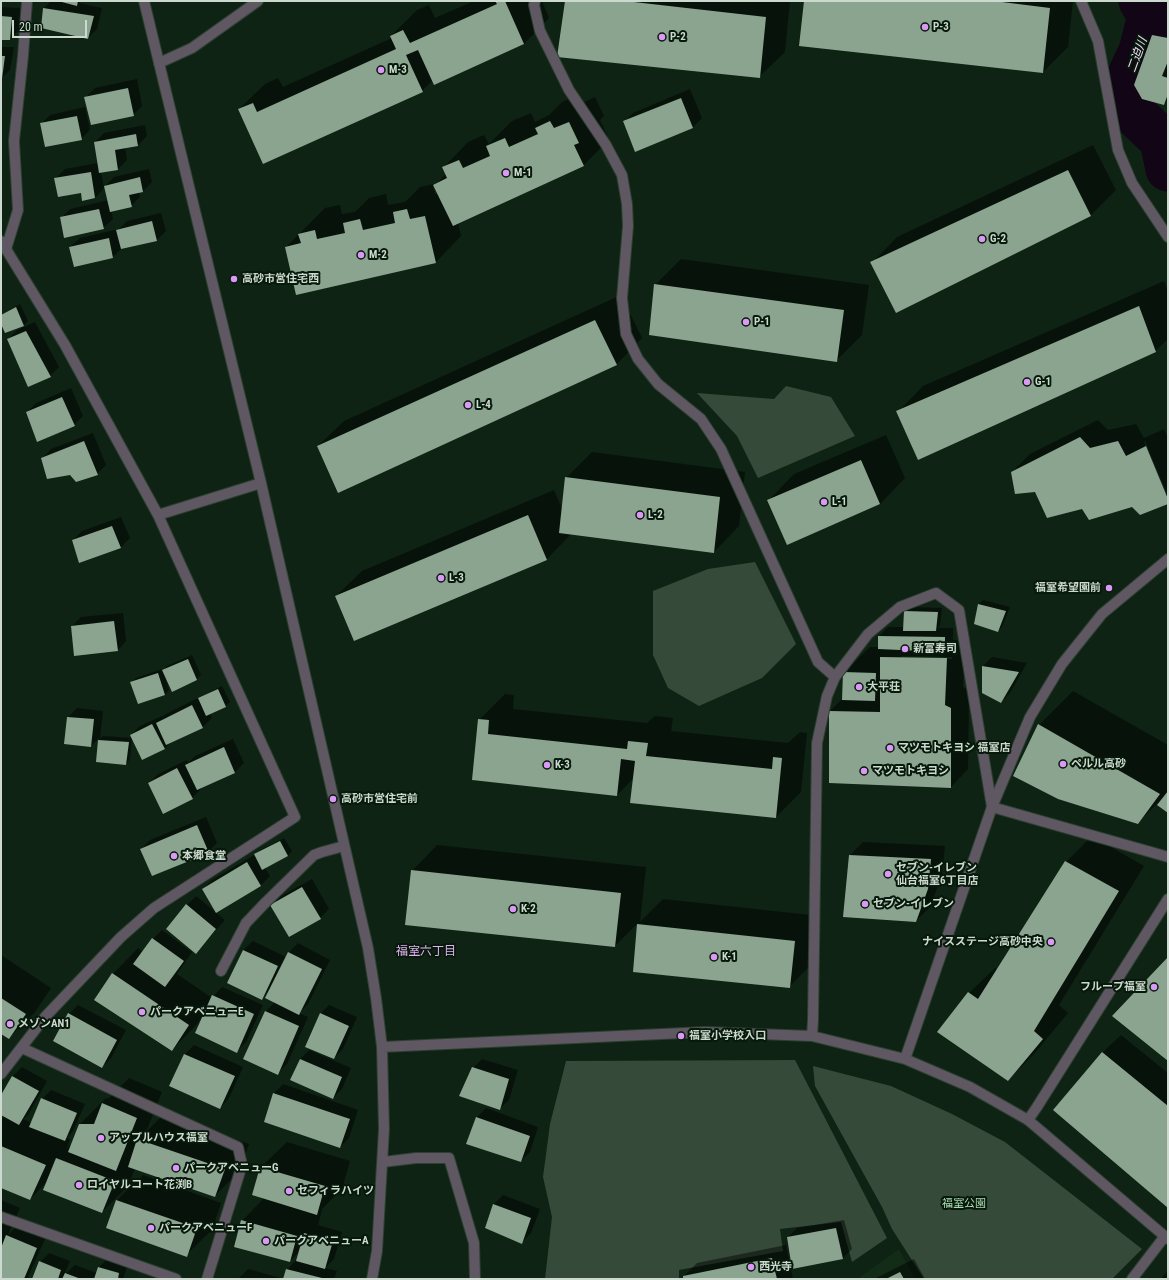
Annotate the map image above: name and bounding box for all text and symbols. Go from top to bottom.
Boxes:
scale bar [14,12,89,38]
text: 20 m [19,20,43,34]
place label: P-3 [933,20,949,34]
marker: P-3 [920,22,930,32]
place label: P-2 [670,30,686,44]
marker: P-2 [657,32,667,42]
water label: 二迫川 [1125,36,1151,74]
place label: M-3 [389,63,407,77]
marker: M-3 [376,65,386,75]
place label: M-1 [514,166,532,180]
marker: M-1 [501,168,511,178]
place label: G-2 [990,232,1006,246]
marker: G-2 [977,234,987,244]
place label: M-2 [369,248,387,262]
marker: M-2 [356,250,366,260]
place label: 高砂市営住宅西 [242,272,319,286]
marker: 高砂市営住宅西 [229,274,239,284]
place label: P-1 [754,315,770,329]
marker: P-1 [741,317,751,327]
place label: G-1 [1035,375,1051,389]
marker: G-1 [1022,377,1032,387]
place label: L-4 [476,398,491,412]
marker: L-4 [463,400,473,410]
place label: L-1 [832,495,847,509]
marker: L-1 [819,497,829,507]
place label: L-2 [648,508,663,522]
marker: L-2 [635,510,645,520]
place label: L-3 [449,571,464,585]
marker: L-3 [436,573,446,583]
place label: 福室希望園前 [1035,581,1101,595]
marker: 福室希望園前 [1104,583,1114,593]
place label: 新富寿司 [913,642,957,656]
marker: 新富寿司 [900,644,910,654]
place label: 大平荘 [867,680,900,694]
marker: 大平荘 [854,682,864,692]
place label: マツモトキヨシ 福室店 [898,741,1011,755]
marker: マツモトキヨシ 福室店 [885,743,895,753]
place label: ペルル高砂 [1071,757,1126,771]
place label: K-3 [555,758,570,772]
marker: ペルル高砂 [1058,759,1068,769]
marker: K-3 [542,760,552,770]
place label: マツモトキヨシ [872,764,949,778]
marker: マツモトキヨシ [859,766,869,776]
place label: 高砂市営住宅前 [341,792,418,806]
marker: 高砂市営住宅前 [328,794,338,804]
place label: 本郷食堂 [182,849,226,863]
marker: 本郷食堂 [169,851,179,861]
place label: セブン-イレブン 仙台福室6丁目店 [896,861,979,887]
marker: セブン-イレブン 仙台福室6丁目店 [883,869,893,879]
place label: セブン-イレブン [873,897,954,911]
marker: セブン-イレブン [860,899,870,909]
place label: K-2 [521,902,536,916]
marker: K-2 [508,904,518,914]
place label: ナイスステージ高砂中央 [922,935,1043,949]
marker: ナイスステージ高砂中央 [1046,937,1056,947]
district label: 福室六丁目 [396,945,456,959]
place label: K-1 [722,950,737,964]
marker: K-1 [709,952,719,962]
place label: フループ福室 [1080,980,1146,994]
marker: フループ福室 [1149,982,1159,992]
place label: パークアベニューE [150,1005,243,1019]
marker: パークアベニューE [137,1007,147,1017]
place label: メゾンAN1 [18,1017,70,1031]
marker: メゾンAN1 [5,1019,15,1029]
place label: 福室小学校入口 [689,1029,766,1043]
marker: 福室小学校入口 [676,1031,686,1041]
place label: アップルハウス福室 [109,1131,208,1145]
marker: アップルハウス福室 [96,1133,106,1143]
place label: パークアベニューG [184,1161,278,1175]
marker: パークアベニューG [171,1163,181,1173]
place label: ロイヤルコート花渕B [87,1178,192,1192]
marker: ロイヤルコート花渕B [74,1180,84,1190]
place label: セフィラハイツ [297,1184,374,1198]
marker: セフィラハイツ [284,1186,294,1196]
park label: 福室公園 [942,1197,986,1211]
place label: パークアベニューF [159,1221,252,1235]
marker: パークアベニューF [146,1223,156,1233]
place label: パークアベニューA [274,1234,369,1248]
marker: パークアベニューA [261,1236,271,1246]
place label: 西光寺 [759,1260,792,1274]
marker: 西光寺 [746,1262,756,1272]

